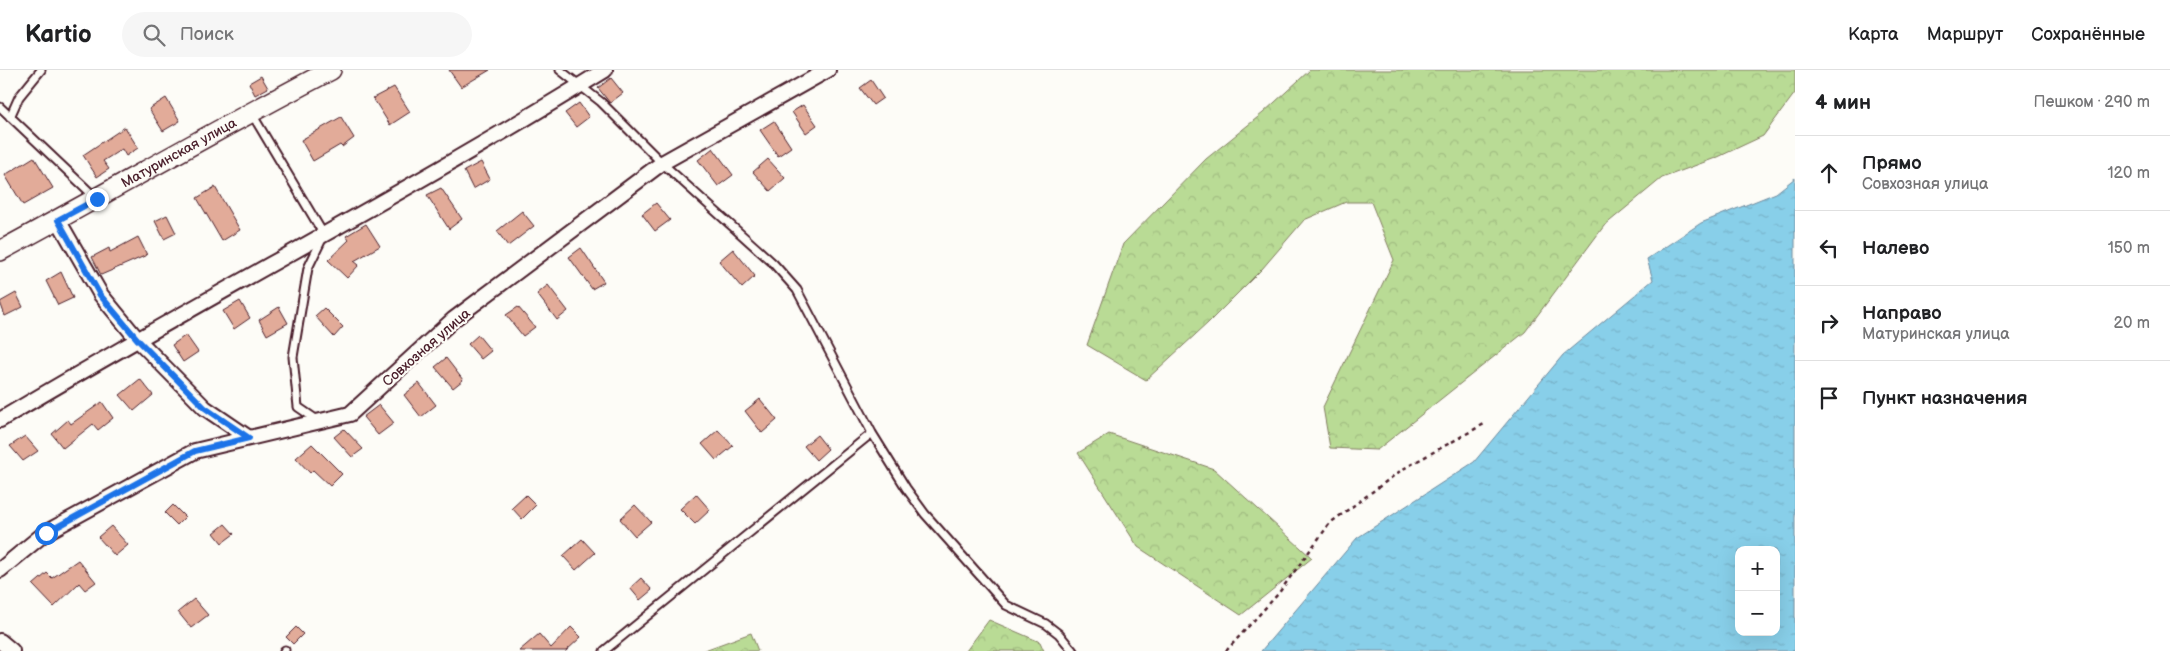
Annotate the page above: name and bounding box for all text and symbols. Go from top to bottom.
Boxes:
search box [122,12,472,57]
text: Kartio [25,20,92,49]
icon: search [140,21,168,49]
text: Поиск [180,23,234,46]
text: Карта [1848,24,1899,45]
text: Маршрут [1927,24,2003,45]
text: Сохранённые [2031,24,2145,45]
text: 4 мин [1815,90,1871,115]
text: Пешком · 290 m [2034,93,2150,112]
street label: Матуринская улица [118,114,240,192]
text: Прямо [1862,152,1922,175]
icon: ahead [1815,159,1843,187]
text: 120 m [2107,164,2150,183]
text: Совхозная улица [1862,175,1989,194]
route end [86,188,109,211]
icon: left [1815,234,1843,262]
text: Налево [1862,237,1929,260]
text: 150 m [2108,239,2150,258]
text: Направо [1862,302,1942,325]
street label: Совхозная улица [379,304,474,390]
icon: right [1815,309,1843,337]
text: 20 m [2114,314,2150,333]
text: Матуринская улица [1862,325,2010,344]
icon: arrive [1815,384,1843,412]
text: Пункт назначения [1862,387,2027,410]
route start [35,522,58,545]
map controls [1735,546,1780,636]
button: + [1735,546,1780,591]
button: − [1735,591,1780,636]

